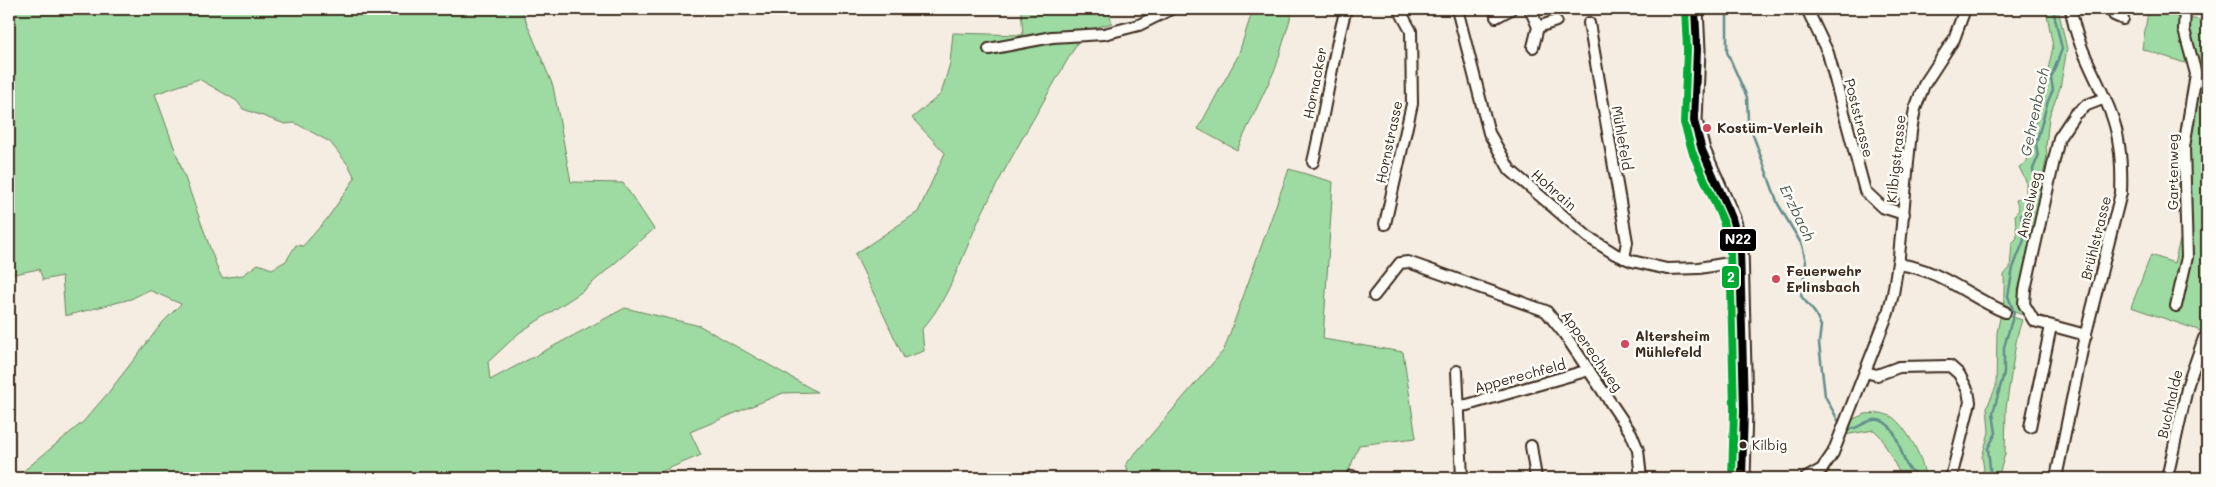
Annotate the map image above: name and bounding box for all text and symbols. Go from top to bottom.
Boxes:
street label: Hornacker [1298,45,1331,121]
water label: Gehrenbach [2015,66,2053,158]
street label: Poststrasse [1840,76,1878,159]
street label: Hornstrasse [1370,99,1407,185]
street label: Mühlefeld [1607,104,1638,172]
street label: Kilbigstrasse [1881,114,1910,204]
place label: Kostüm-Verleih [1717,118,1823,137]
marker: Kostüm-Verleih [1701,122,1713,134]
street label: Gartenweg [2163,134,2182,210]
street label: Hohrain [1528,165,1581,215]
street label: Amselweg [2012,170,2045,240]
water label: Erzbach [1776,181,1820,244]
street label: Brühlstrasse [2076,194,2115,282]
line badge: N22 [1719,228,1757,252]
text: N22 [1725,229,1751,248]
place label: Feuerwehr Erlinsbach [1786,261,1862,296]
line badge: 2 [1721,265,1740,289]
text: 2 [1727,267,1735,286]
marker: Feuerwehr Erlinsbach [1770,273,1782,285]
street label: Apperechweg [1557,306,1627,395]
place label: Altersheim Mühlefeld [1635,326,1710,361]
marker: Altersheim Mühlefeld [1619,338,1631,350]
street label: Apperechfeld [1472,354,1568,397]
street label: Buchhalde [2152,368,2187,440]
place label: Kilbig [1752,436,1787,453]
marker: Kilbig [1738,440,1748,450]

